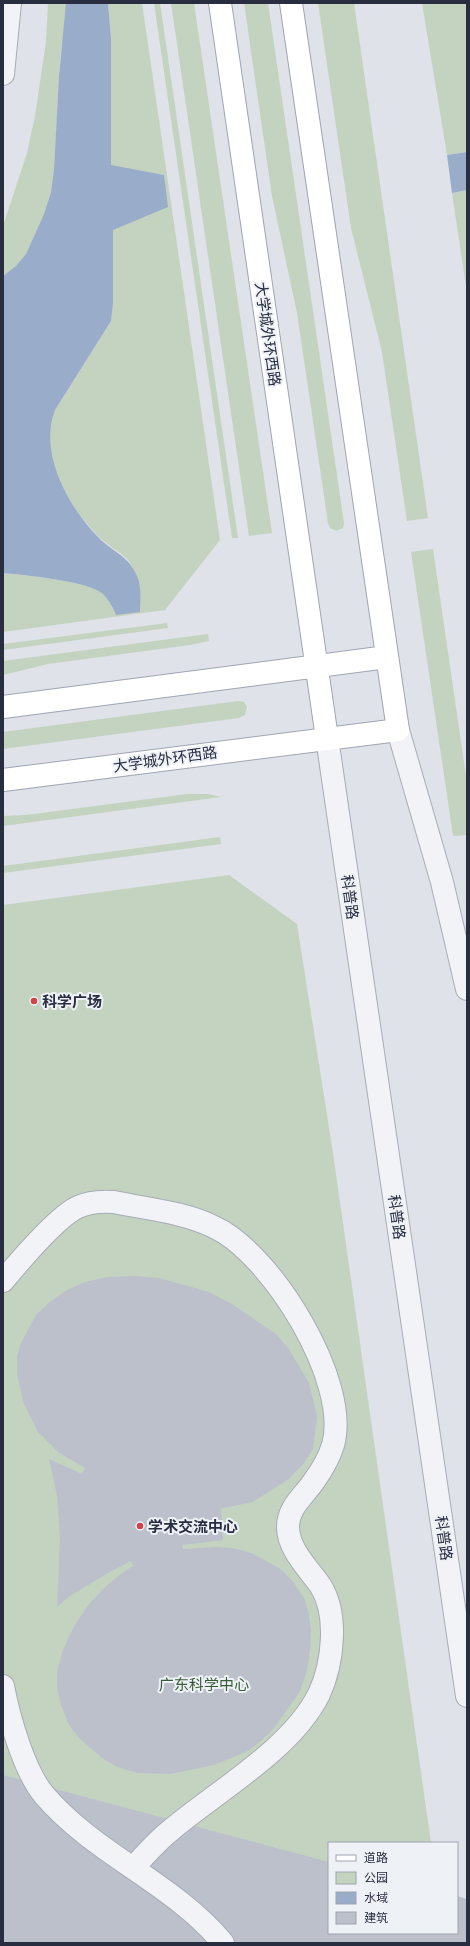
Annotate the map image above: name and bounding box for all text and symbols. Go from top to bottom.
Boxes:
street label: 大学城外环西路 [251,281,285,387]
street label: 大学城外环西路 [112,742,218,776]
street label: 科普路 [337,873,363,921]
place label: 科学广场 [42,992,102,1011]
marker: 科学广场 [29,996,39,1006]
street label: 科普路 [384,1193,410,1241]
street label: 科普路 [431,1514,457,1562]
place label: 学术交流中心 [148,1517,238,1536]
marker: 学术交流中心 [135,1521,145,1531]
park label: 广东科学中心 [159,1675,249,1694]
legend [328,1842,458,1934]
text: 道路 [364,1850,388,1866]
text: 公园 [364,1870,388,1886]
text: 水域 [364,1890,388,1906]
text: 建筑 [364,1910,388,1926]

